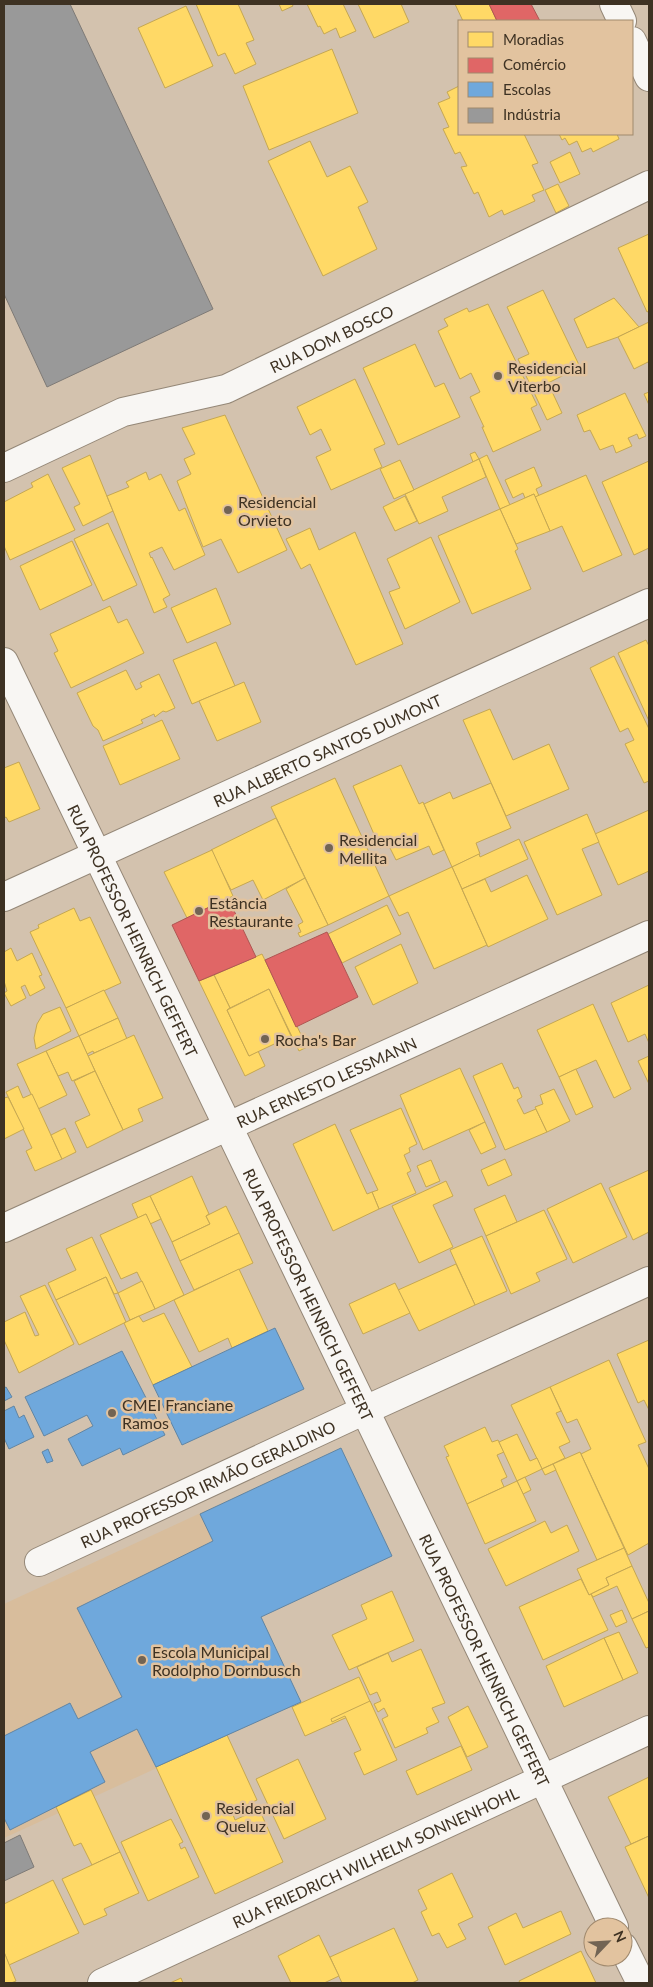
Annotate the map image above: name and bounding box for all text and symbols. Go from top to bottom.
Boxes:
legend [458,20,633,135]
text: Moradias [503,30,564,48]
text: Comércio [503,55,566,73]
text: Escolas [503,80,551,98]
text: Indústria [503,105,561,123]
street label: RUA DOM BOSCO [266,300,396,376]
place label: Residencial Viterbo [508,358,586,395]
marker: Residencial Viterbo [492,370,504,382]
place label: Residencial Orvieto [238,492,316,529]
marker: Residencial Orvieto [222,504,234,516]
street label: RUA ALBERTO SANTOS DUMONT [210,689,445,810]
street label: RUA PROFESSOR HEINRICH GEFFERT [64,801,203,1060]
place label: Residencial Mellita [339,830,417,867]
marker: Residencial Mellita [323,842,335,854]
place label: Estância Restaurante [209,893,293,930]
marker: Estância Restaurante [193,905,205,917]
place label: Rocha's Bar [275,1030,356,1049]
street label: RUA ERNESTO LESSMANN [233,1032,420,1131]
marker: Rocha's Bar [259,1033,271,1045]
street label: RUA PROFESSOR HEINRICH GEFFERT [240,1165,378,1424]
place label: CMEI Franciane Ramos [122,1395,233,1432]
marker: CMEI Franciane Ramos [106,1407,118,1419]
street label: RUA PROFESSOR IRMÃO GERALDINO [77,1416,338,1551]
street label: RUA PROFESSOR HEINRICH GEFFERT [416,1531,554,1790]
place label: Escola Municipal Rodolpho Dornbusch [152,1642,301,1679]
marker: Escola Municipal Rodolpho Dornbusch [136,1654,148,1666]
street label: RUA FRIEDRICH WILHELM SONNENHOHL [229,1782,521,1931]
place label: Residencial Queluz [216,1798,294,1835]
marker: Residencial Queluz [200,1810,212,1822]
north arrow [583,1917,633,1967]
text: N [610,1928,630,1945]

